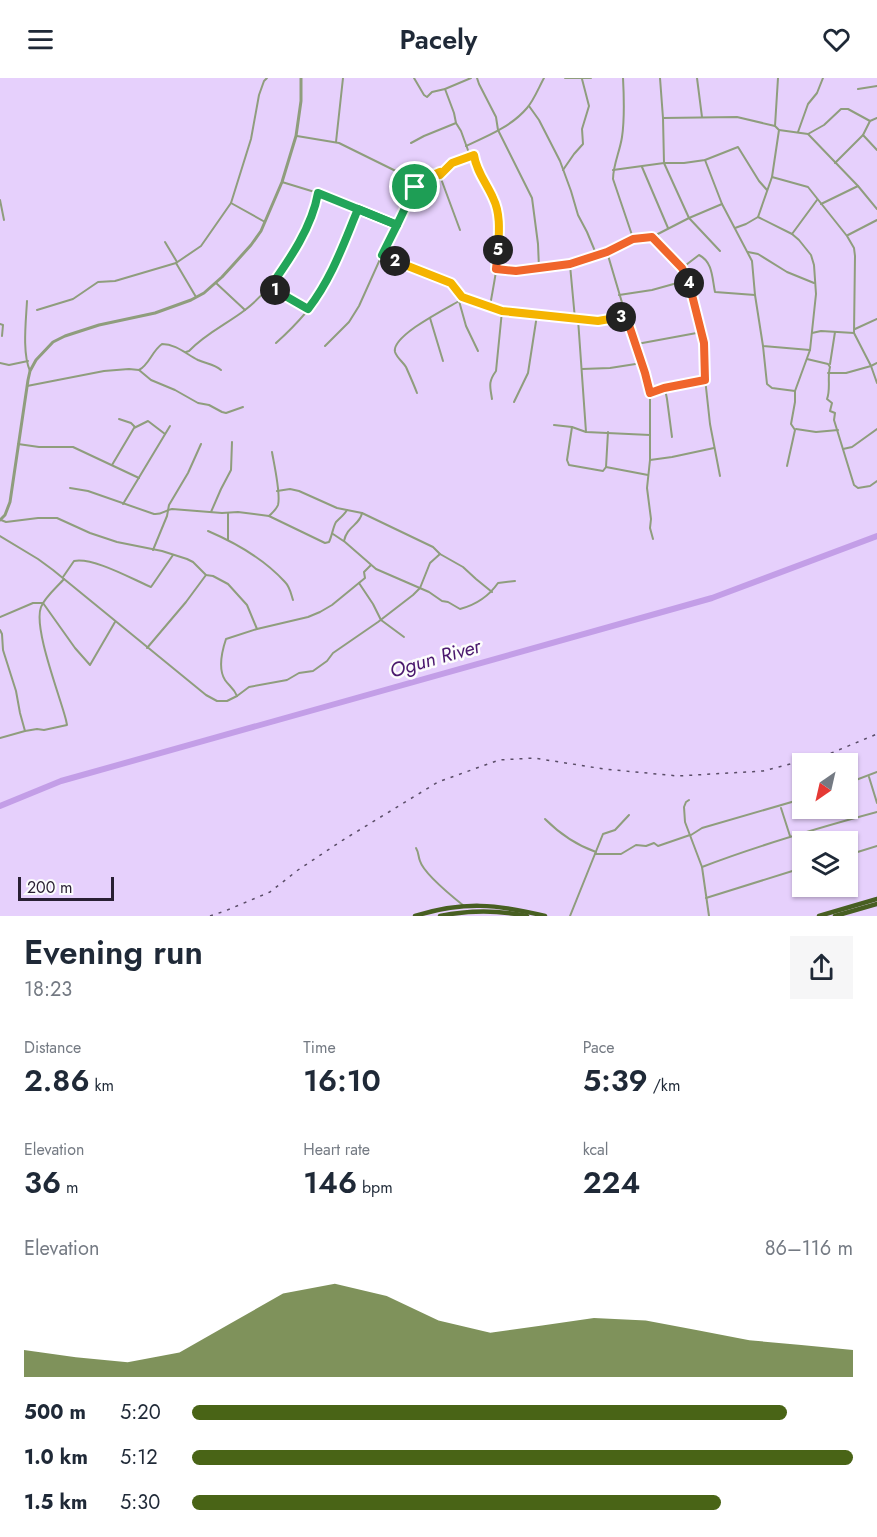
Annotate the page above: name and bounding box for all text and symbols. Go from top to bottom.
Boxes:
text: Pacely [400,20,477,59]
icon: menu [24,23,57,56]
icon: heart [820,23,853,56]
pin [389,161,440,212]
icon: arrive [398,170,431,203]
pin: 5 [483,235,513,265]
text: 5 [493,238,503,261]
pin: 2 [380,246,410,276]
text: 2 [390,249,400,272]
pin: 4 [674,268,704,298]
text: 4 [683,271,695,294]
pin: 1 [260,275,290,305]
text: 1 [271,278,279,301]
pin: 3 [606,302,636,332]
text: 3 [616,305,626,328]
water label: Ogun River [386,631,485,685]
north arrow [792,753,858,819]
map controls [792,753,858,897]
button: layers [792,831,858,897]
scale bar [18,874,114,902]
text: 200 m [27,876,73,899]
text: Evening run [24,929,203,976]
button: share [790,936,853,999]
text: 18:23 [24,975,72,1004]
text: Distance [24,1036,81,1059]
text: Time [303,1036,336,1059]
text: Pace [583,1036,615,1059]
text: 2.86 [24,1059,90,1102]
text: 16:10 [303,1059,381,1102]
text: 5:39 [583,1059,648,1102]
text: km [90,1074,114,1097]
text: /km [648,1074,680,1097]
text: Elevation [24,1138,84,1161]
text: Heart rate [303,1138,370,1161]
text: kcal [583,1138,608,1161]
text: 36 [24,1161,61,1204]
text: 146 [303,1161,357,1204]
text: 224 [583,1161,640,1204]
text: m [61,1176,78,1199]
text: bpm [357,1176,393,1199]
text: Elevation [24,1234,99,1263]
text: 86–116 m [765,1234,853,1263]
text: 500 m [24,1398,86,1427]
text: 5:20 [120,1398,161,1427]
text: 1.0 km [24,1443,88,1472]
text: 5:12 [120,1443,158,1472]
text: 1.5 km [24,1488,87,1517]
text: 5:30 [120,1488,160,1517]

